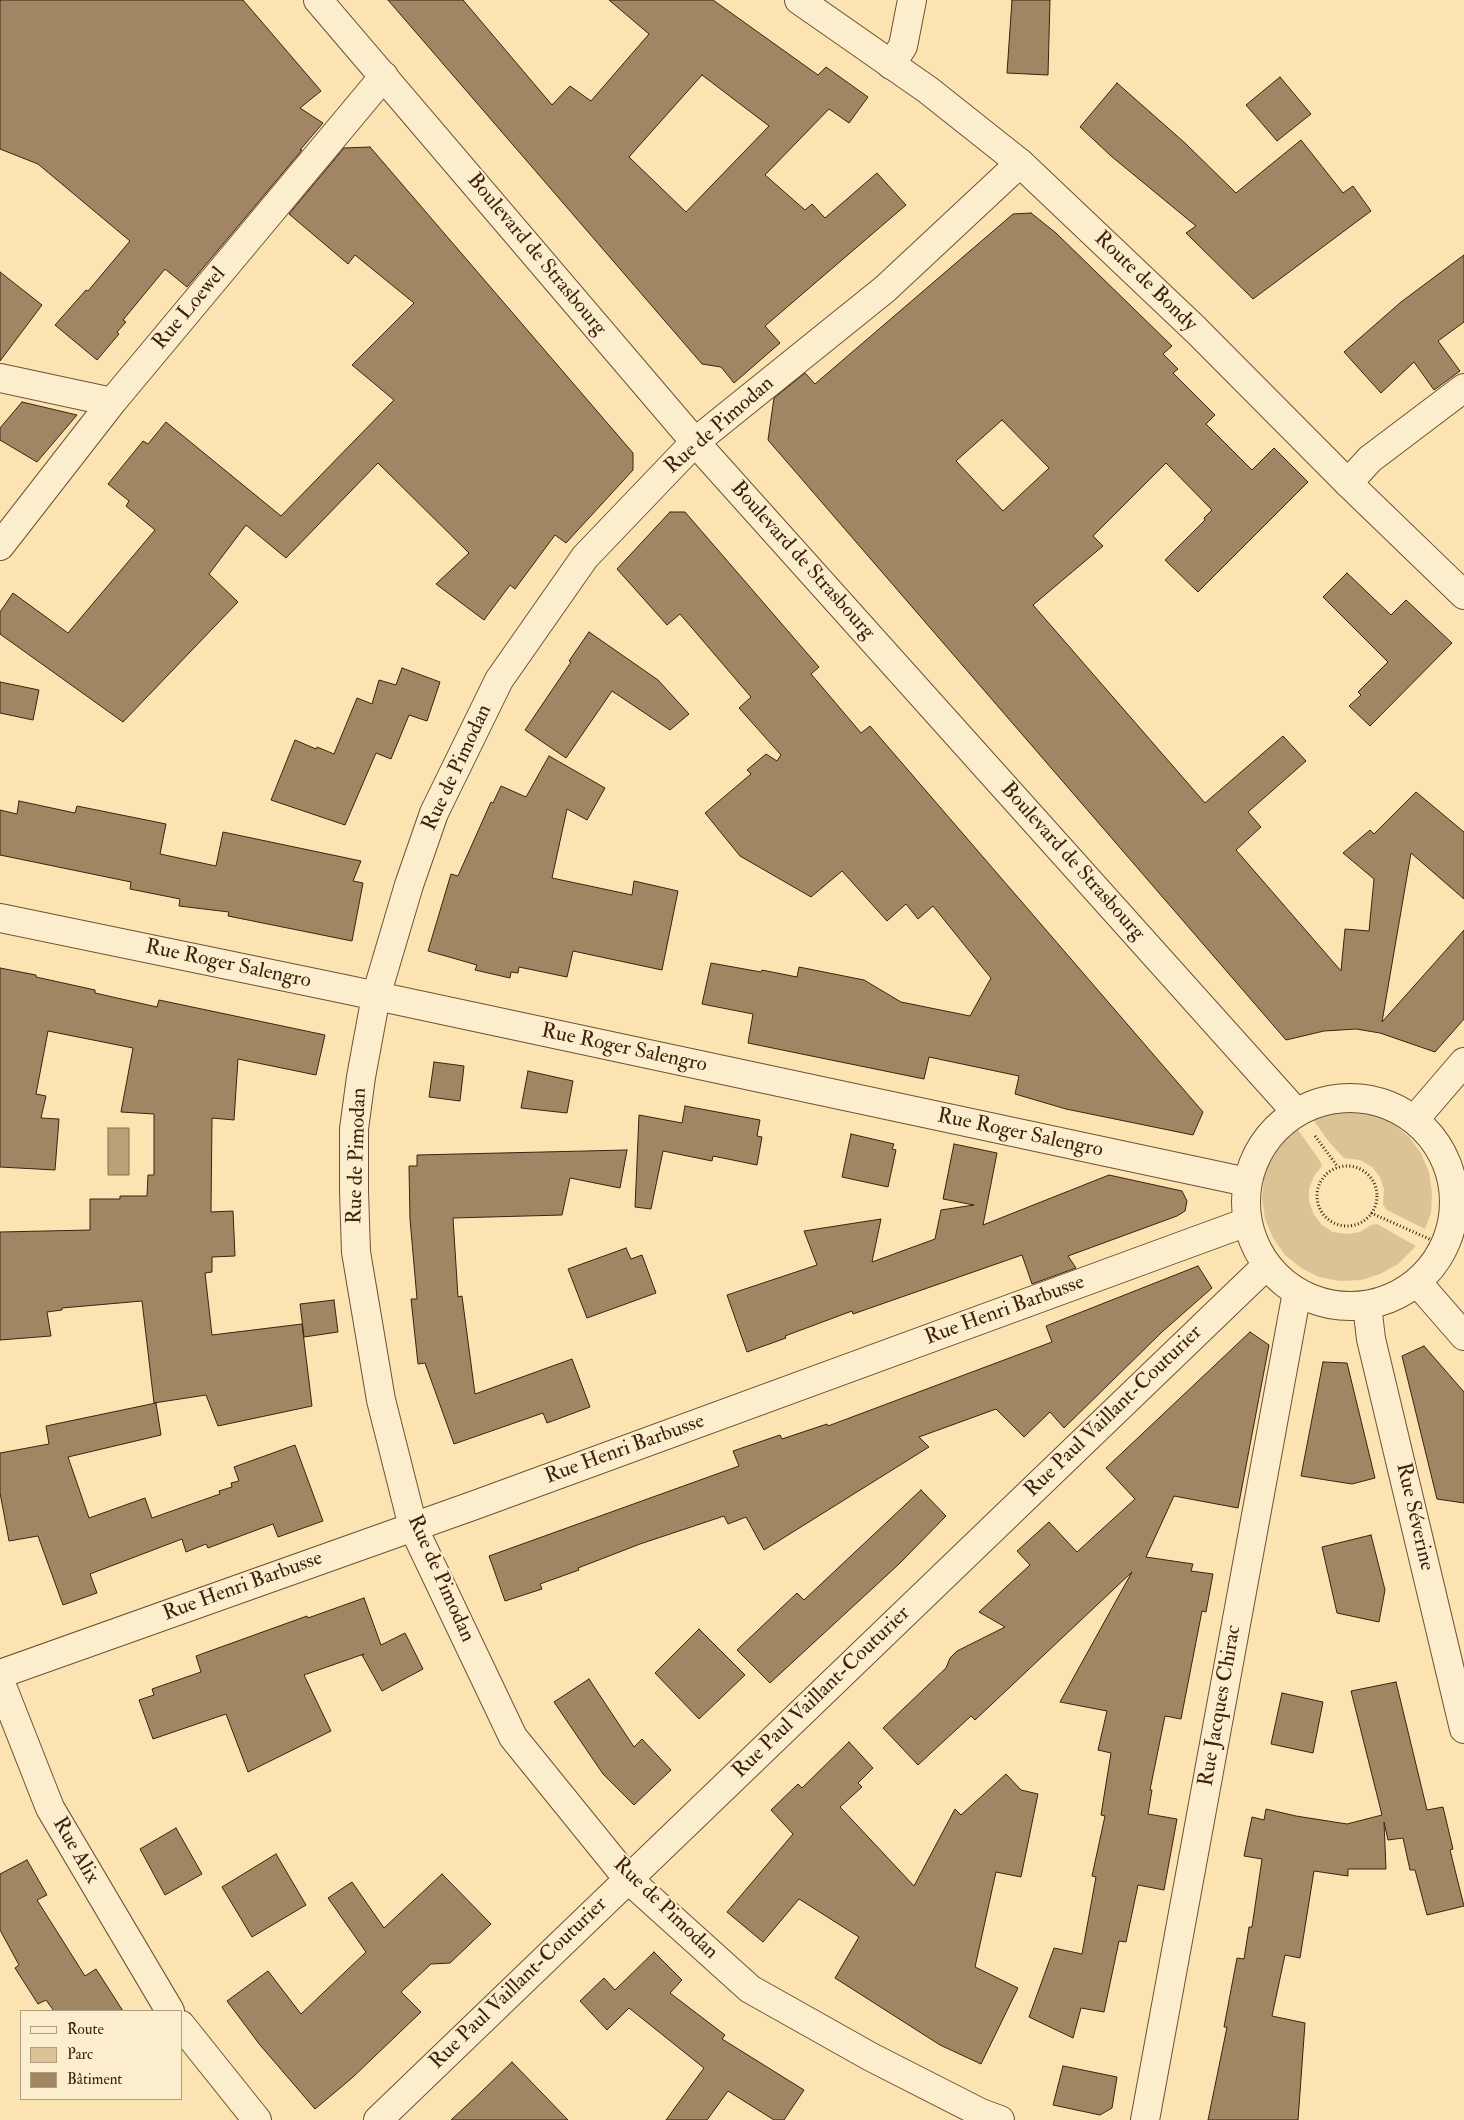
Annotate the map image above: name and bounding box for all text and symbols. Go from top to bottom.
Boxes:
street label: Boulevard de Strasbourg [461,169,611,341]
street label: Route de Bondy [1088,227,1202,337]
street label: Rue Loewel [148,263,232,355]
street label: Rue de Pimodan [660,372,780,480]
street label: Boulevard de Strasbourg [724,477,880,645]
street label: Rue de Pimodan [418,701,498,835]
street label: Boulevard de Strasbourg [994,778,1150,946]
street label: Rue Roger Salengro [143,935,313,995]
street label: Rue Roger Salengro [539,1019,709,1079]
street label: Rue de Pimodan [343,1087,373,1225]
street label: Rue Roger Salengro [935,1104,1105,1164]
street label: Rue Henri Barbusse [922,1270,1088,1352]
street label: Rue Paul Vaillant-Couturier [1020,1321,1208,1503]
street label: Rue Henri Barbusse [542,1409,708,1491]
street label: Rue Séverine [1389,1461,1439,1573]
street label: Rue de Pimodan [401,1512,479,1646]
street label: Rue Henri Barbusse [160,1546,326,1628]
street label: Rue Paul Vaillant-Couturier [728,1602,916,1784]
street label: Rue Jacques Chirac [1194,1623,1248,1789]
street label: Rue Alix [46,1813,104,1889]
street label: Rue de Pimodan [607,1853,723,1965]
street label: Rue Paul Vaillant-Couturier [425,1893,613,2075]
legend [20,2010,182,2100]
text: Route [67,2020,104,2039]
text: Parc [67,2045,93,2064]
text: Bâtiment [67,2070,122,2089]

